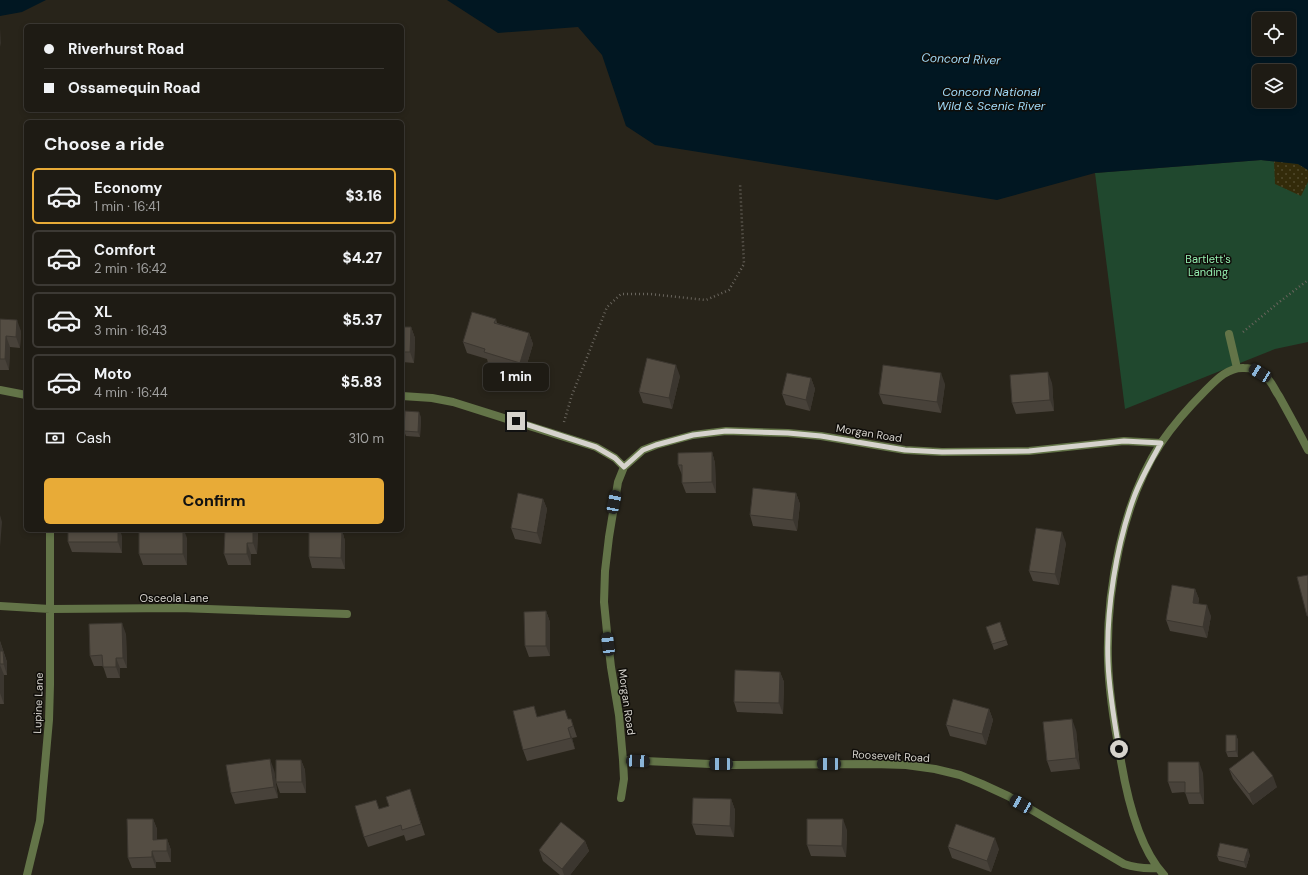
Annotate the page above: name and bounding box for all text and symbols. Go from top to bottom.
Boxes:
map controls [1252,12,1296,108]
button: locate [1252,12,1296,56]
text: Riverhurst Road [68,39,184,59]
water label: Concord River [921,50,1002,68]
button: layers [1252,64,1296,108]
text: Ossamequin Road [68,78,200,98]
water label: Concord National Wild & Scenic River [937,84,1046,114]
text: Choose a ride [44,132,165,156]
icon: car [46,178,82,214]
text: Economy [94,178,162,198]
text: $3.16 [345,186,382,206]
text: 1 min · 16:41 [94,198,160,215]
icon: car [46,240,82,276]
text: Comfort [94,240,155,260]
text: $4.27 [343,248,382,268]
park label: Bartlett's Landing [1185,252,1231,279]
text: 2 min · 16:42 [94,260,167,277]
icon: car [46,302,82,338]
text: XL [94,302,112,322]
text: $5.37 [343,310,382,330]
text: 3 min · 16:43 [94,322,167,339]
car [1247,362,1273,384]
callout: 1 min [483,363,549,391]
icon: car [46,364,82,400]
text: Moto [94,364,132,384]
text: 1 min [500,368,532,385]
text: $5.83 [341,372,382,392]
text: 4 min · 16:44 [94,384,168,401]
route end [507,412,525,430]
street label: Morgan Road [835,421,903,445]
icon: cash [44,427,66,449]
text: Cash [76,428,111,448]
text: 310 m [349,430,384,447]
button: Confirm [44,478,384,524]
car [606,489,622,515]
street label: Osceola Lane [140,591,208,605]
car [601,631,615,657]
street label: Morgan Road [615,668,639,736]
street label: Lupine Lane [30,672,46,734]
route start [1110,740,1128,758]
street label: Roosevelt Road [852,747,930,765]
car [626,754,650,768]
car [709,758,733,770]
car [817,758,841,770]
car [1008,793,1034,815]

